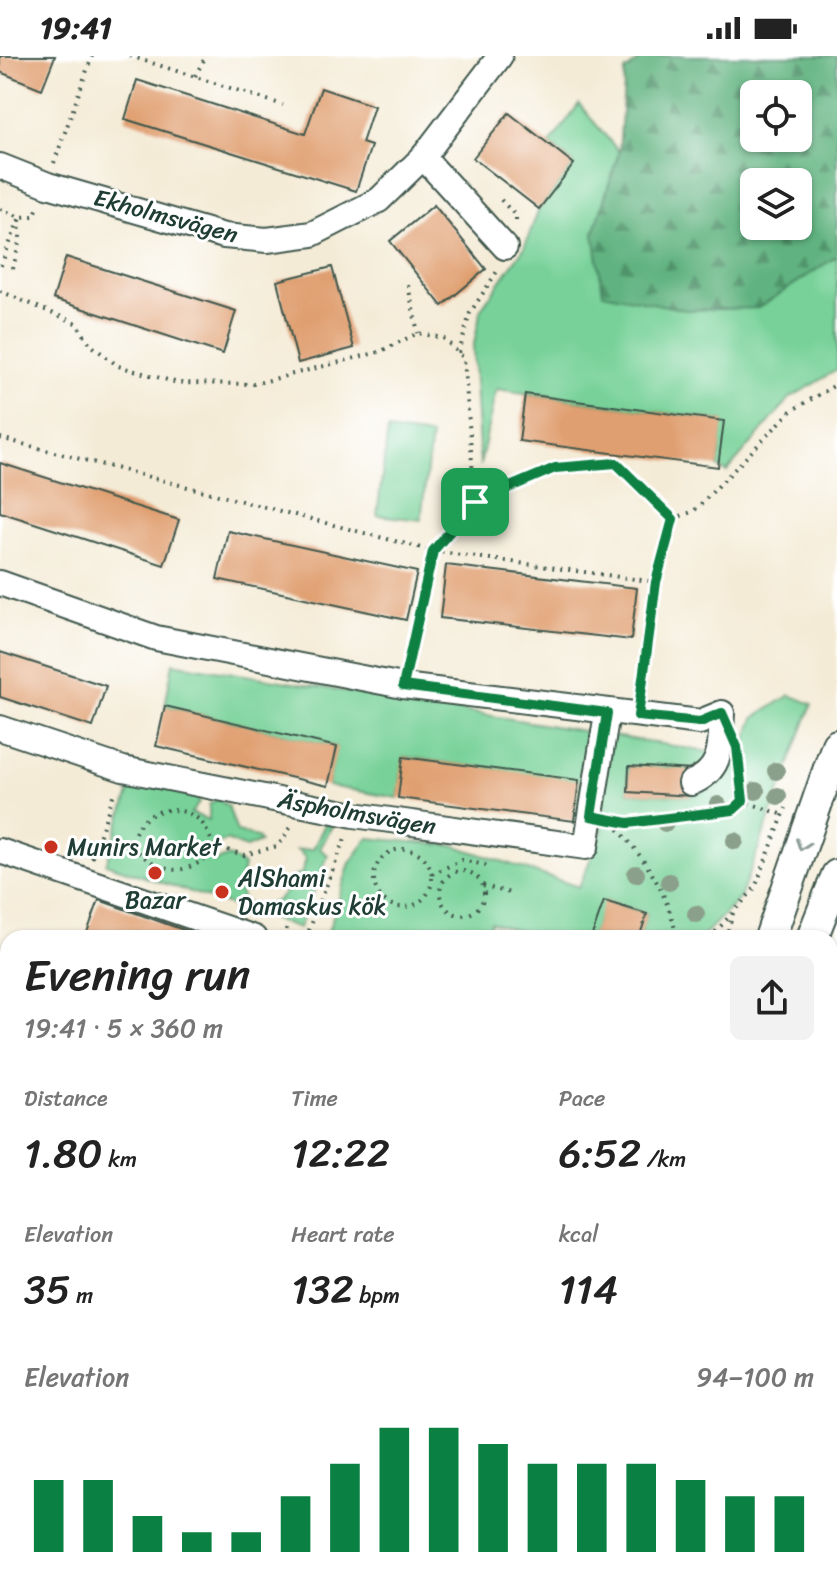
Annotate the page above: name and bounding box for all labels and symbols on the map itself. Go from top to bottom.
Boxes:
street label: Ekholmsvägen [89,177,243,255]
pin [441,468,509,536]
street label: Äspholmsvägen [274,778,439,848]
place label: Munirs Market [67,826,222,868]
one-way arrow [796,837,812,851]
marker: Munirs Market [42,838,60,856]
place label: AlShami Damaskus kök [237,857,387,927]
marker: Bazar [146,864,164,882]
place label: Bazar [125,879,187,921]
marker: AlShami Damaskus kök [213,883,231,901]

